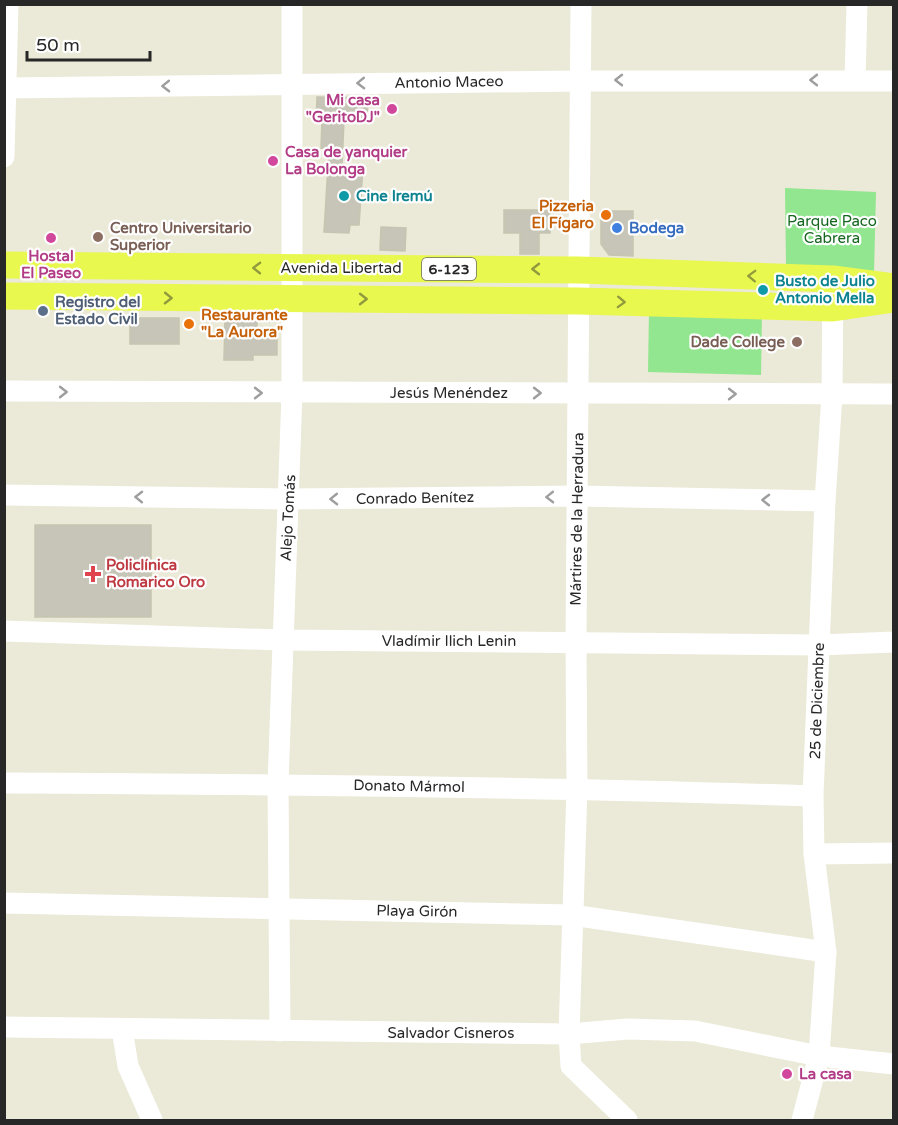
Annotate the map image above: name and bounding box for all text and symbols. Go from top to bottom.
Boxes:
scale bar [27,24,150,62]
text: 50 m [36,34,80,56]
street label: Antonio Maceo [394,72,504,92]
one-way arrow [615,74,624,86]
one-way arrow [810,74,819,86]
one-way arrow [357,77,366,90]
one-way arrow [162,80,171,92]
place label: Mi casa "GeritoDJ" [306,91,380,126]
marker: Mi casa "GeritoDJ" [385,102,399,116]
place label: Casa de yanquier La Bolonga [285,143,408,179]
marker: Casa de yanquier La Bolonga [266,154,280,168]
place label: Cine Iremú [356,187,433,205]
marker: Cine Iremú [337,189,351,203]
place label: Pizzeria El Fígaro [532,197,594,233]
marker: Pizzeria El Fígaro [599,208,613,222]
park label: Parque Paco Cabrera [787,212,877,247]
place label: Centro Universitario Superior [110,219,252,255]
place label: Bodega [629,219,684,238]
marker: Bodega [610,221,624,235]
marker: Centro Universitario Superior [91,230,105,244]
marker: Hostal El Paseo [44,231,58,245]
place label: Hostal El Paseo [21,247,81,282]
road number: 6-123 [422,258,476,280]
street label: Avenida Libertad [280,259,402,277]
one-way arrow [252,262,261,274]
one-way arrow [531,263,540,276]
one-way arrow [747,269,756,282]
place label: Busto de Julio Antonio Mella [775,272,875,307]
marker: Busto de Julio Antonio Mella [756,283,770,297]
one-way arrow [163,292,172,304]
place label: Registro del Estado Civil [55,293,140,328]
one-way arrow [358,293,367,306]
one-way arrow [616,295,625,308]
marker: Registro del Estado Civil [36,304,50,318]
place label: Restaurante "La Aurora" [201,306,288,341]
marker: Restaurante "La Aurora" [182,317,196,331]
place label: Dade College [690,333,786,352]
marker: Dade College [790,335,804,349]
street label: Jesús Menéndez [390,384,508,402]
one-way arrow [58,386,67,398]
one-way arrow [253,387,262,399]
one-way arrow [532,387,541,399]
one-way arrow [727,388,736,400]
street label: Mártires de la Herradura [566,432,588,606]
street label: Alejo Tomás [277,474,299,562]
street label: Conrado Benítez [356,488,474,508]
one-way arrow [135,491,144,503]
one-way arrow [546,491,555,503]
one-way arrow [330,493,339,505]
one-way arrow [762,494,771,506]
place label: Policlínica Romarico Oro [106,556,205,591]
marker: Policlínica Romarico Oro [84,565,102,583]
street label: Vladímir Ilich Lenin [382,632,516,650]
street label: 25 de Diciembre [806,642,828,760]
street label: Donato Mármol [353,776,465,796]
street label: Playa Girón [376,901,458,921]
street label: Salvador Cisneros [388,1024,514,1042]
place label: La casa [799,1065,852,1083]
marker: La casa [780,1067,794,1081]

